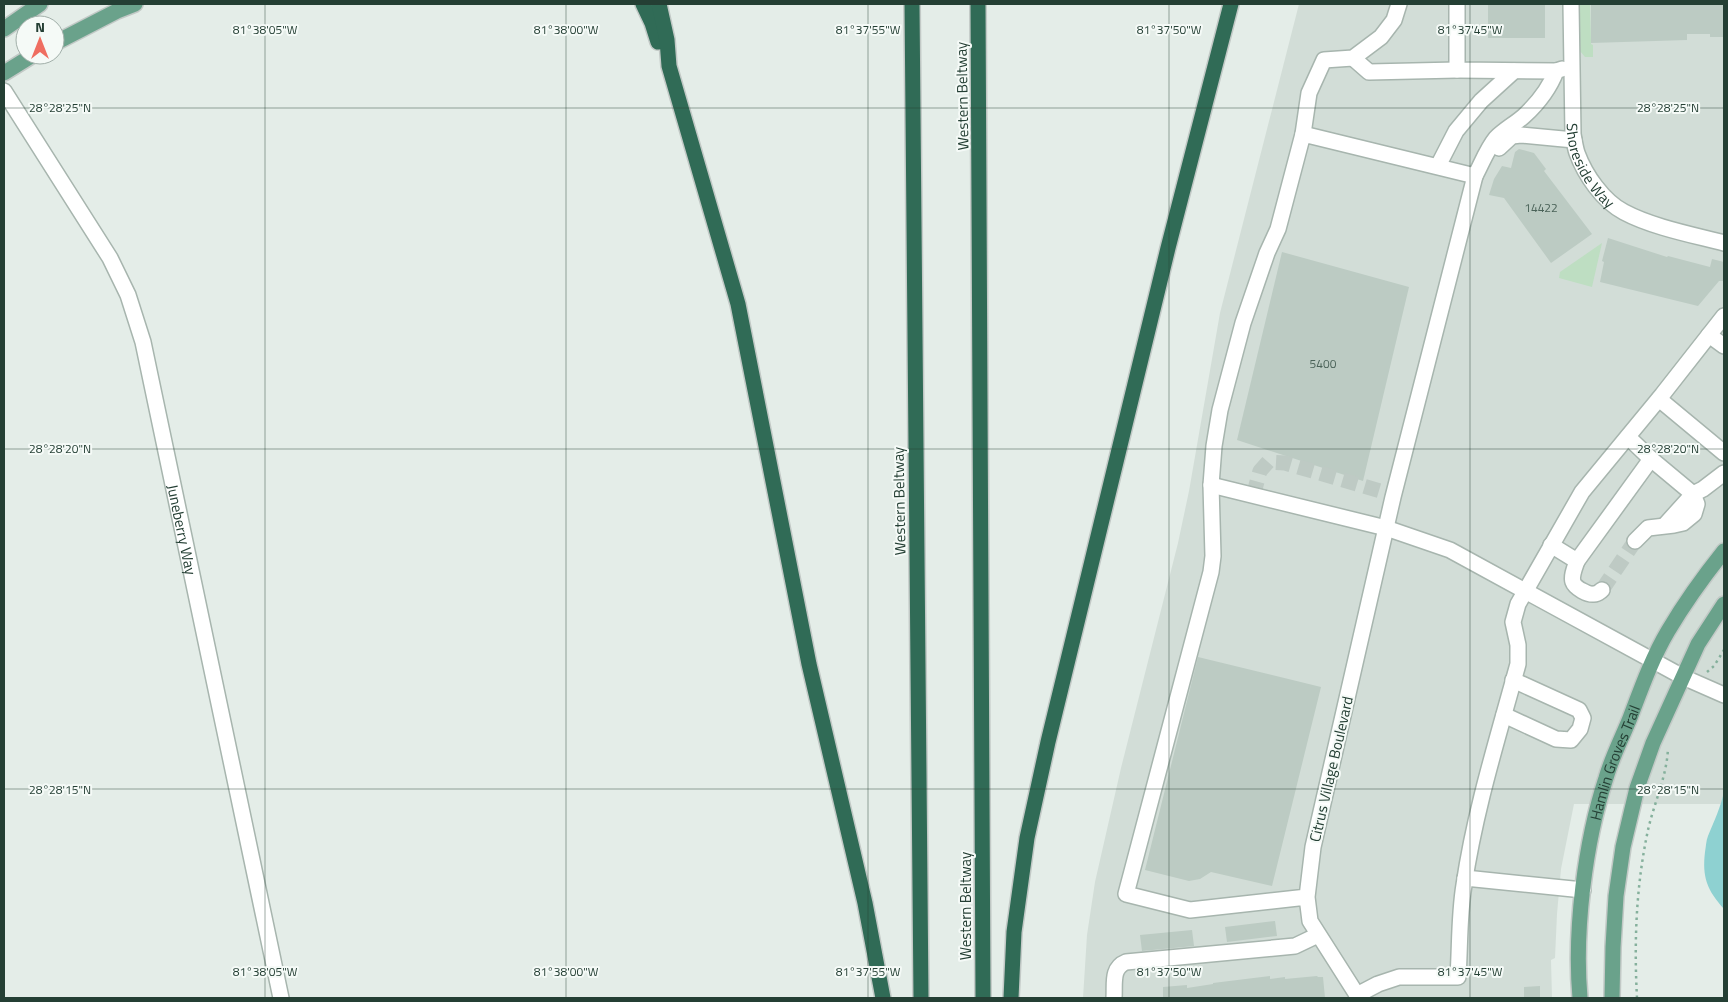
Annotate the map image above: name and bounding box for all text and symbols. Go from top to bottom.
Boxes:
north arrow [15,15,65,65]
text: N [35,16,45,37]
text: 81°38'05"W [233,20,298,39]
text: 81°38'00"W [534,20,599,39]
text: 81°37'55"W [836,20,901,39]
text: 81°37'50"W [1137,20,1202,39]
text: 81°37'45"W [1438,20,1503,39]
street label: Western Beltway [950,42,974,150]
text: 28°28'25"N [29,98,91,117]
text: 28°28'25"N [1637,98,1699,117]
street label: Shoreside Way [1561,123,1620,213]
house number: 14422 [1524,198,1558,217]
house number: 5400 [1310,354,1337,373]
text: 28°28'20"N [29,439,91,458]
text: 28°28'20"N [1637,439,1699,458]
street label: Western Beltway [887,447,911,555]
street label: Juneberry Way [162,482,203,577]
street label: Citrus Village Boulevard [1303,694,1359,844]
street label: Hamlin Groves Trail [1583,702,1645,823]
text: 28°28'15"N [29,780,91,799]
text: 28°28'15"N [1637,780,1699,799]
street label: Western Beltway [954,852,977,960]
text: 81°38'05"W [233,962,298,981]
text: 81°38'00"W [534,962,599,981]
text: 81°37'55"W [836,962,901,981]
text: 81°37'50"W [1137,962,1202,981]
text: 81°37'45"W [1438,962,1503,981]

